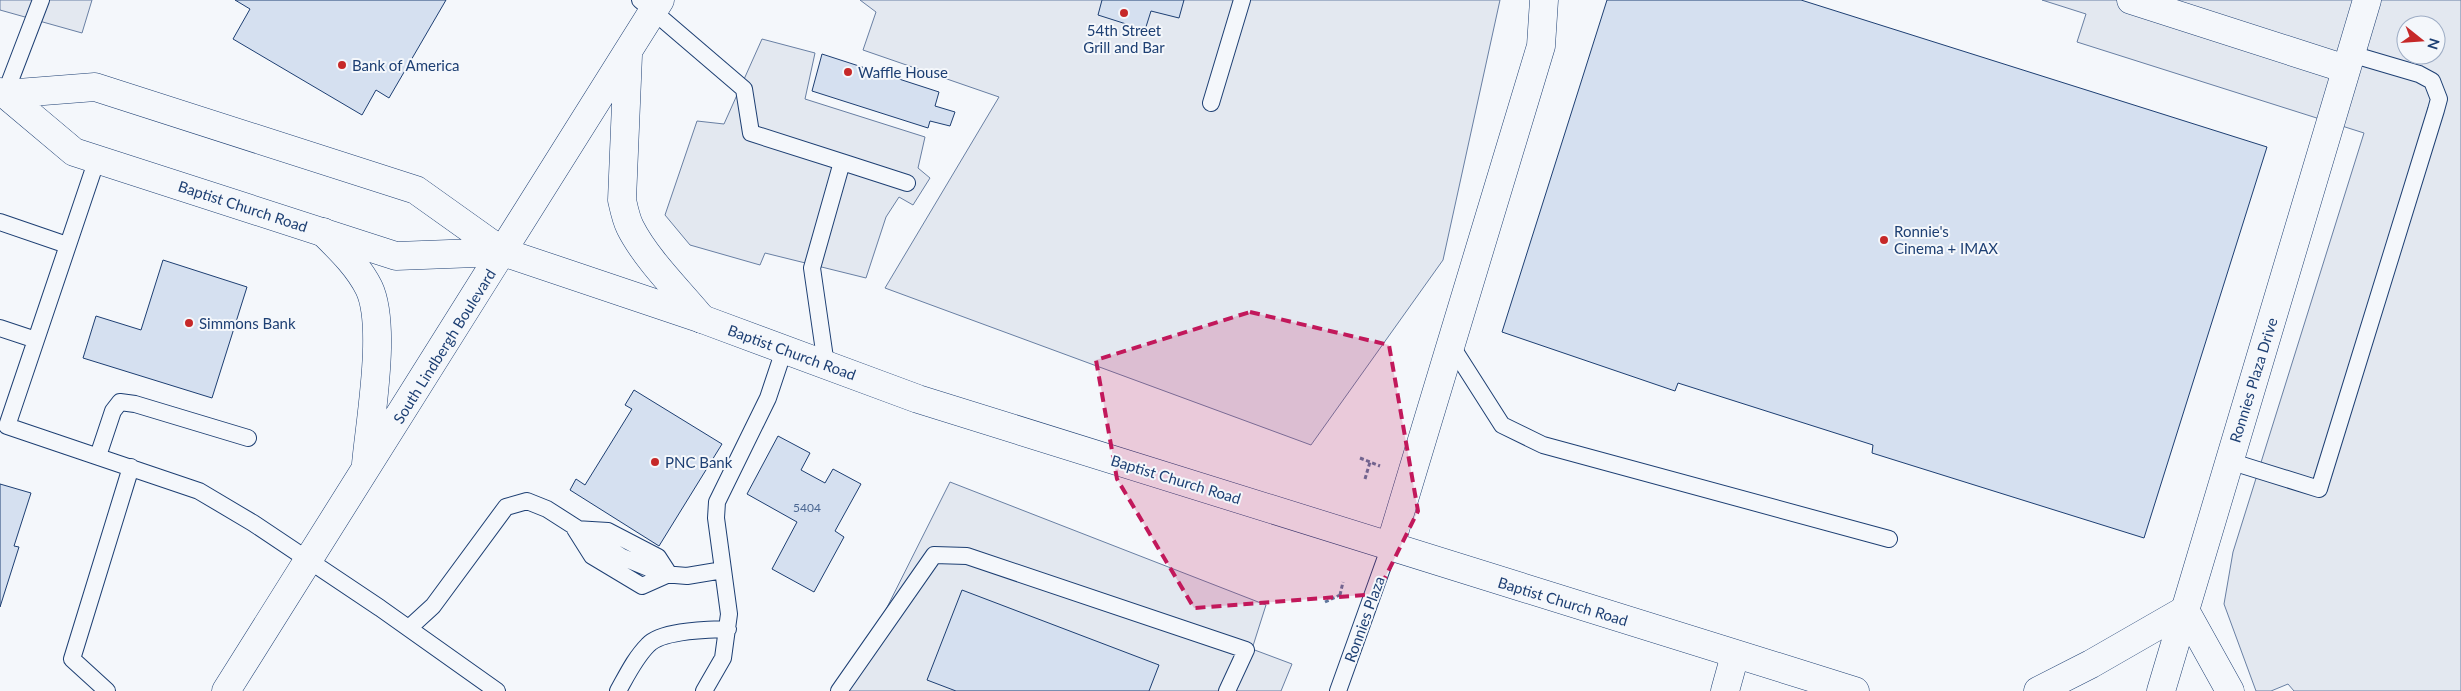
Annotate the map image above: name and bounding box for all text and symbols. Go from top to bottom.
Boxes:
marker: 54th Street Grill and Bar [1118,7,1130,19]
north arrow [2396,15,2446,65]
place label: 54th Street Grill and Bar [1083,21,1165,56]
text: N [2424,36,2444,52]
place label: Bank of America [352,56,460,74]
marker: Bank of America [336,59,348,71]
place label: Waffle House [858,63,948,81]
marker: Waffle House [842,66,854,78]
street label: Baptist Church Road [176,177,310,235]
place label: Ronnie's Cinema + IMAX [1894,222,1998,257]
marker: Ronnie's Cinema + IMAX [1878,234,1890,246]
street label: South Lindbergh Boulevard [389,266,499,426]
place label: Simmons Bank [199,314,296,332]
street label: Ronnies Plaza Drive [2225,315,2281,445]
marker: Simmons Bank [183,317,195,329]
street label: Baptist Church Road [726,320,858,384]
street label: Baptist Church Road [1109,451,1243,507]
place label: PNC Bank [665,453,733,471]
marker: PNC Bank [649,456,661,468]
house number: 5404 [793,500,821,515]
street label: Baptist Church Road [1496,573,1630,629]
street label: Ronnies Plaza [1340,574,1388,664]

